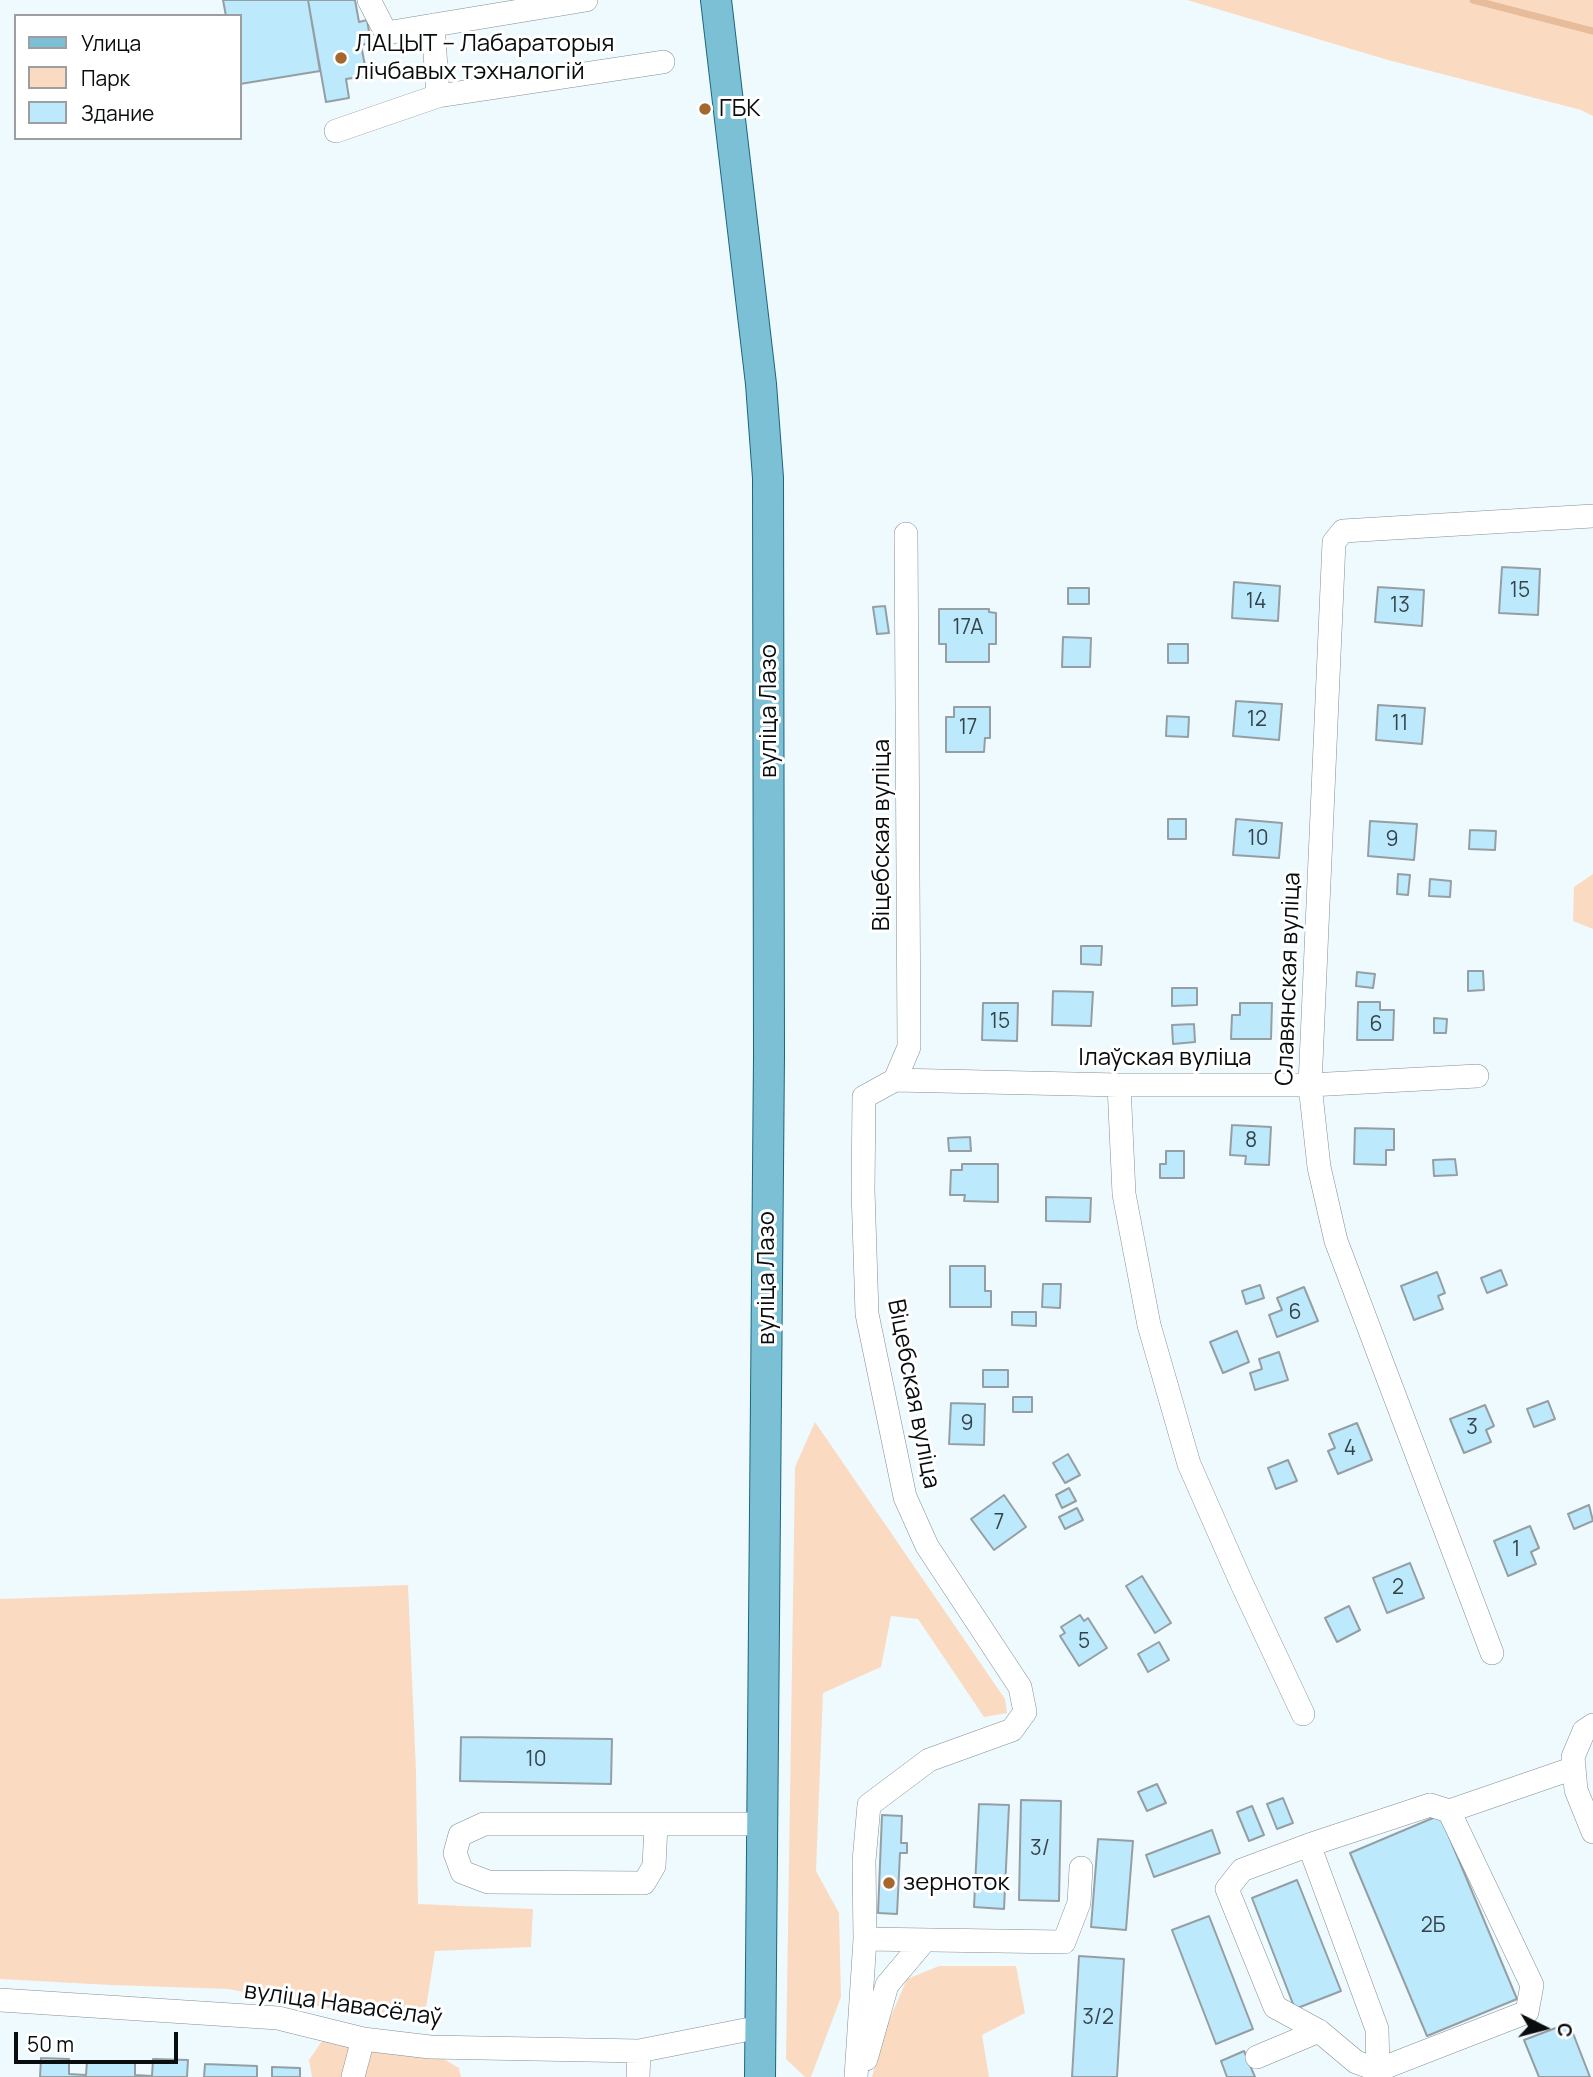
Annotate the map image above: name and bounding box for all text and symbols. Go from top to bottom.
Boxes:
legend [14,14,242,140]
text: Улица [81,29,141,57]
place label: ЛАЦЫТ -- Лабараторыя лічбавых тэхналогій [355,30,615,86]
marker: ЛАЦЫТ -- Лабараторыя лічбавых тэхналогій [333,50,349,66]
text: Парк [81,64,130,92]
place label: ГБК [719,95,760,123]
text: Здание [81,99,154,127]
marker: ГБК [697,101,713,117]
house number: 15 [1510,578,1530,604]
house number: 14 [1246,589,1266,615]
house number: 13 [1390,593,1410,619]
house number: 17А [952,615,984,641]
street label: вуліца Лазо [755,644,783,778]
house number: 12 [1247,707,1267,733]
house number: 11 [1392,711,1408,737]
house number: 17 [959,715,977,741]
street label: Віцебская вуліца [868,739,896,931]
house number: 10 [1248,826,1268,852]
house number: 9 [1385,827,1399,853]
street label: Славянская вуліца [1271,872,1307,1086]
house number: 15 [990,1009,1010,1035]
house number: 6 [1369,1012,1383,1038]
street label: Ілаўская вуліца [1078,1044,1252,1072]
house number: 8 [1245,1128,1257,1154]
street label: вуліца Лазо [753,1211,781,1345]
street label: Віцебская вуліца [881,1297,945,1491]
house number: 6 [1288,1300,1302,1326]
house number: 9 [960,1411,974,1437]
house number: 3 [1466,1415,1478,1441]
house number: 4 [1344,1436,1356,1462]
house number: 7 [994,1510,1004,1536]
house number: 1 [1512,1537,1520,1563]
house number: 2 [1392,1575,1404,1601]
house number: 5 [1078,1629,1090,1655]
house number: 10 [526,1747,546,1773]
house number: 3/ [1030,1836,1050,1862]
place label: зерноток [903,1869,1009,1897]
marker: зерноток [881,1875,897,1891]
house number: 2Б [1421,1913,1445,1939]
street label: вуліца Навасёлаў [242,1977,444,2033]
north arrow [1509,1993,1579,2063]
house number: 3/2 [1082,2005,1114,2031]
scale bar [18,2018,182,2062]
text: С [1551,2022,1579,2039]
text: 50 m [27,2030,74,2058]

